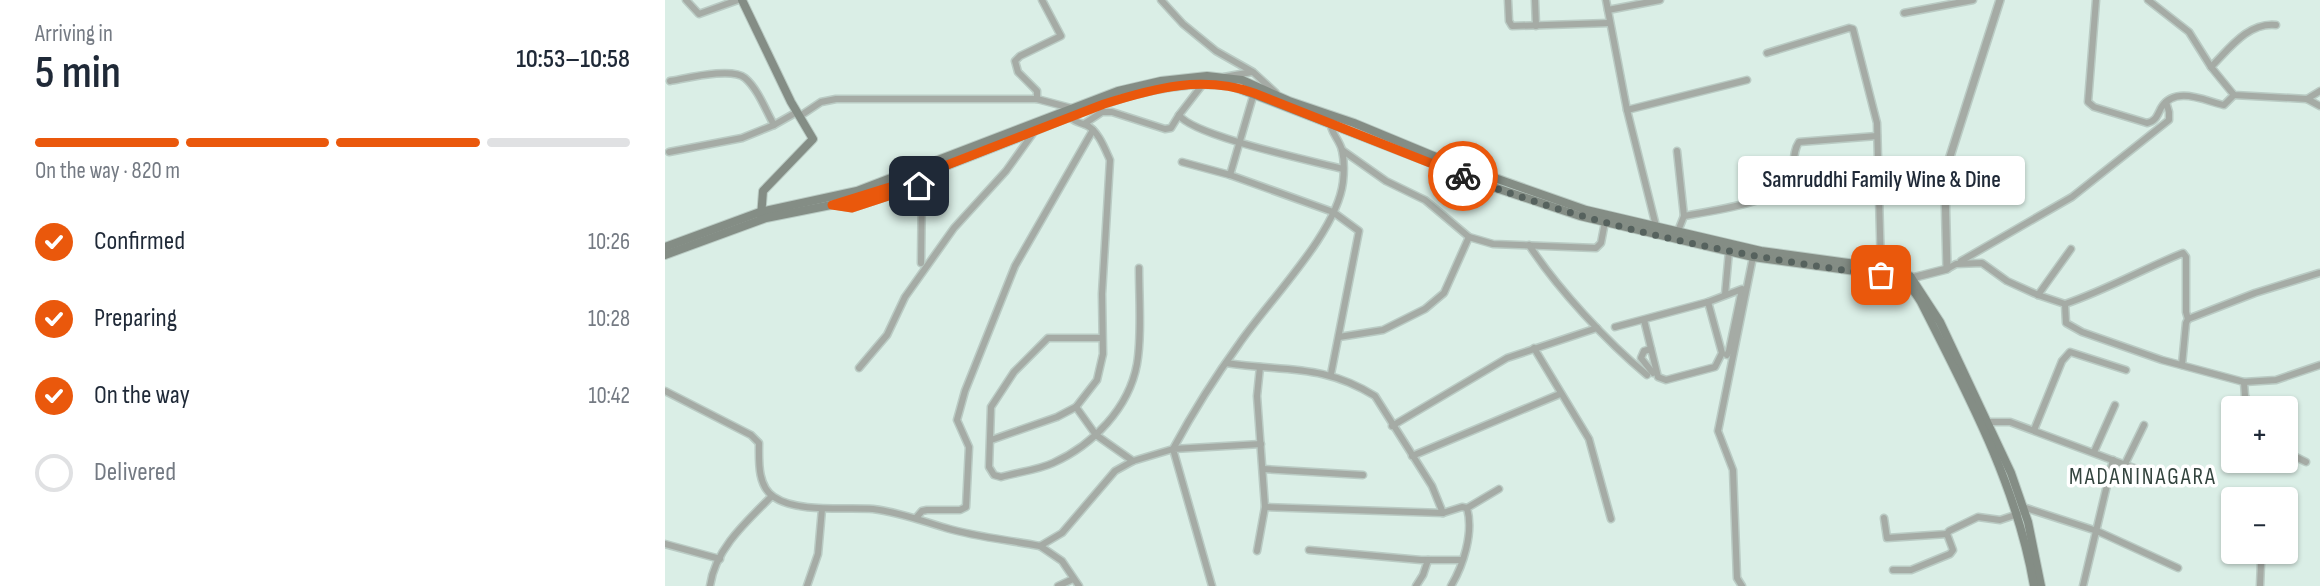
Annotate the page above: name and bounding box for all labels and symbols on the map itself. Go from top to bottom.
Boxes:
courier [1428,141,1498,211]
pin [889,156,949,216]
callout: Samruddhi Family Wine & Dine [1737,156,2025,205]
pin [1851,245,1911,305]
district label: MADANINAGARA [2069,463,2217,491]

